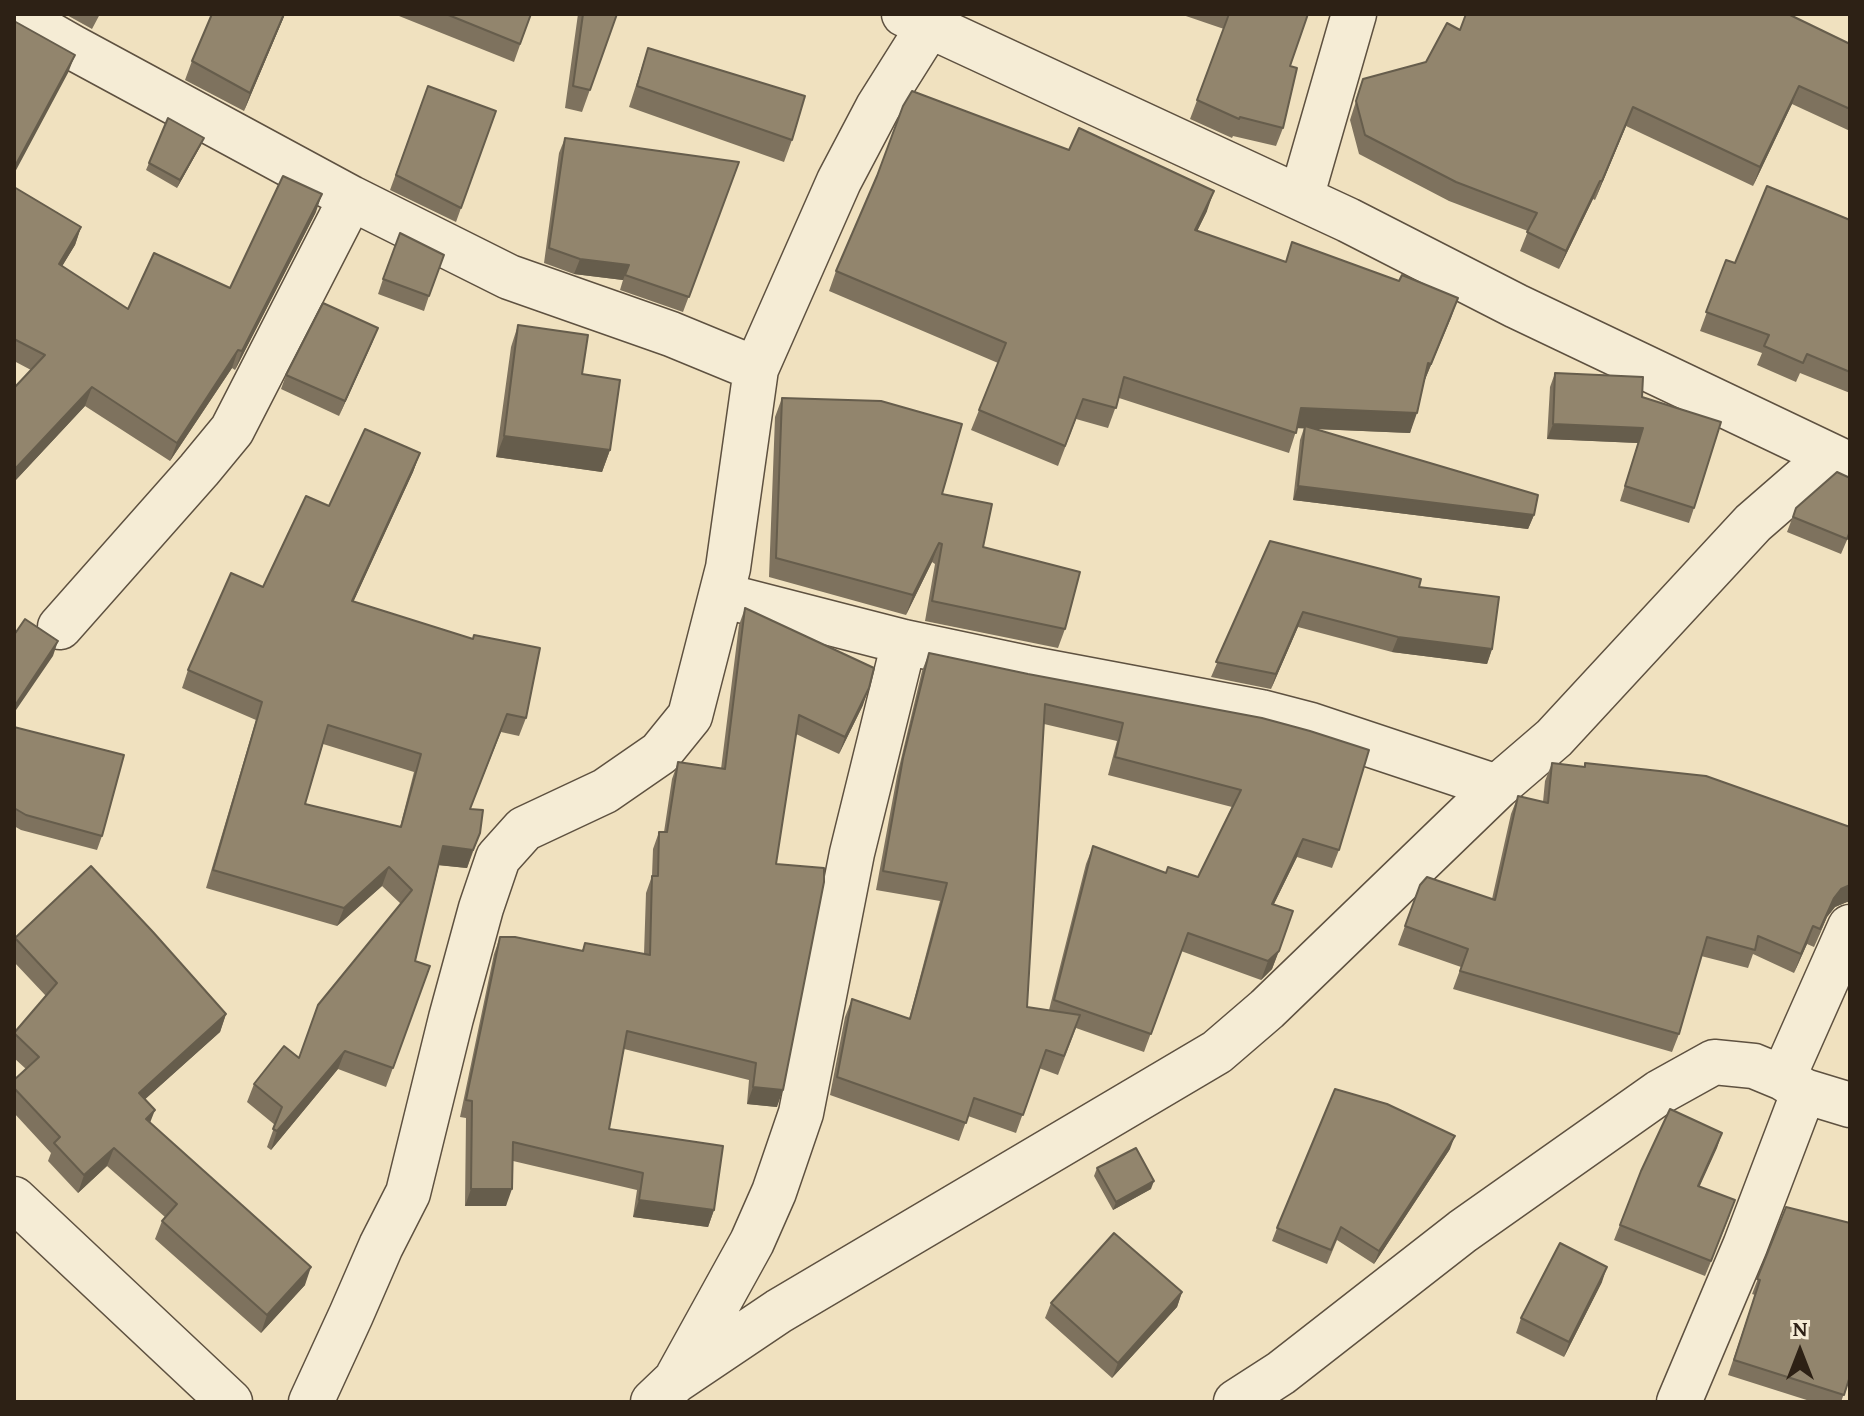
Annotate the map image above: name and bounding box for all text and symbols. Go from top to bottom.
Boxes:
north arrow [1760,1312,1840,1392]
text: N [1793,1312,1807,1344]

